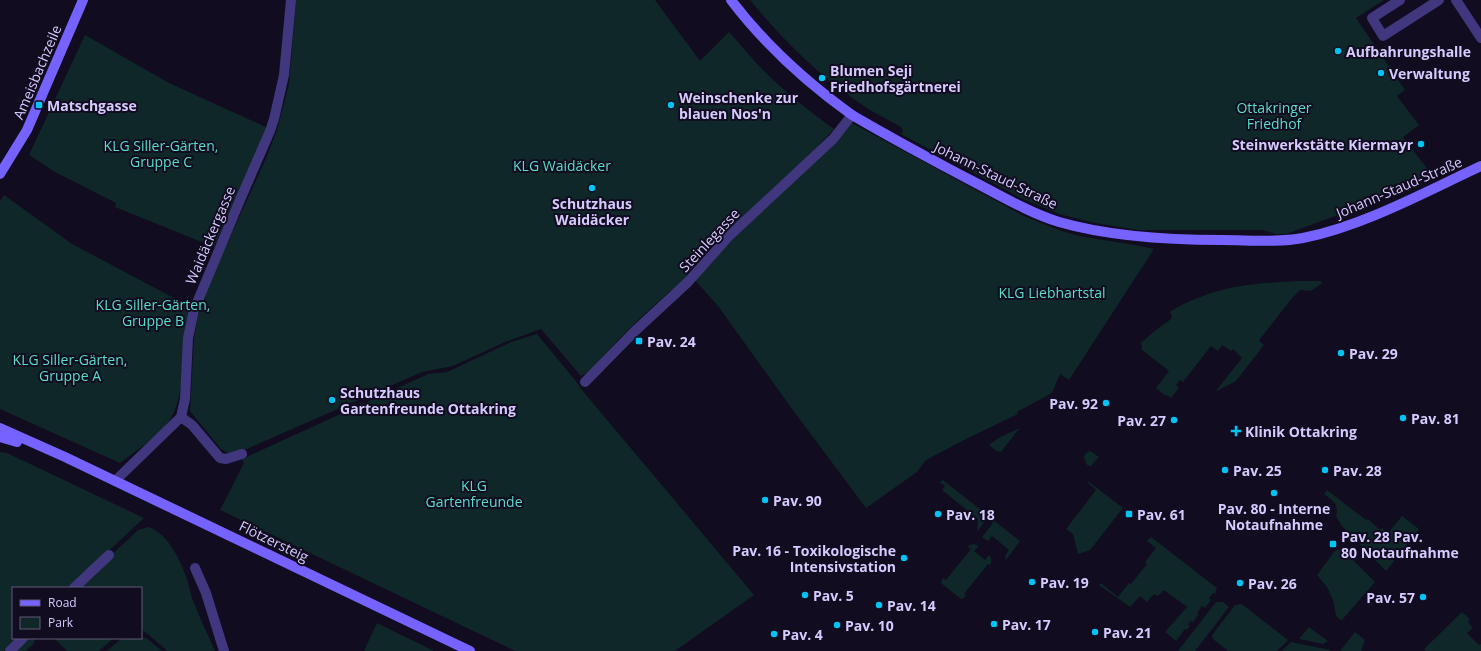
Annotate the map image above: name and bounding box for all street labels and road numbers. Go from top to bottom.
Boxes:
street label: Ameisbachzeile [9,22,66,122]
street label: Johann-Staud-Straße [929,136,1061,213]
street label: Johann-Staud-Straße [1331,152,1465,223]
street label: Waidäckergasse [181,183,239,287]
street label: Steinlegasse [675,204,744,276]
street label: Flötzersteig [236,516,312,566]

